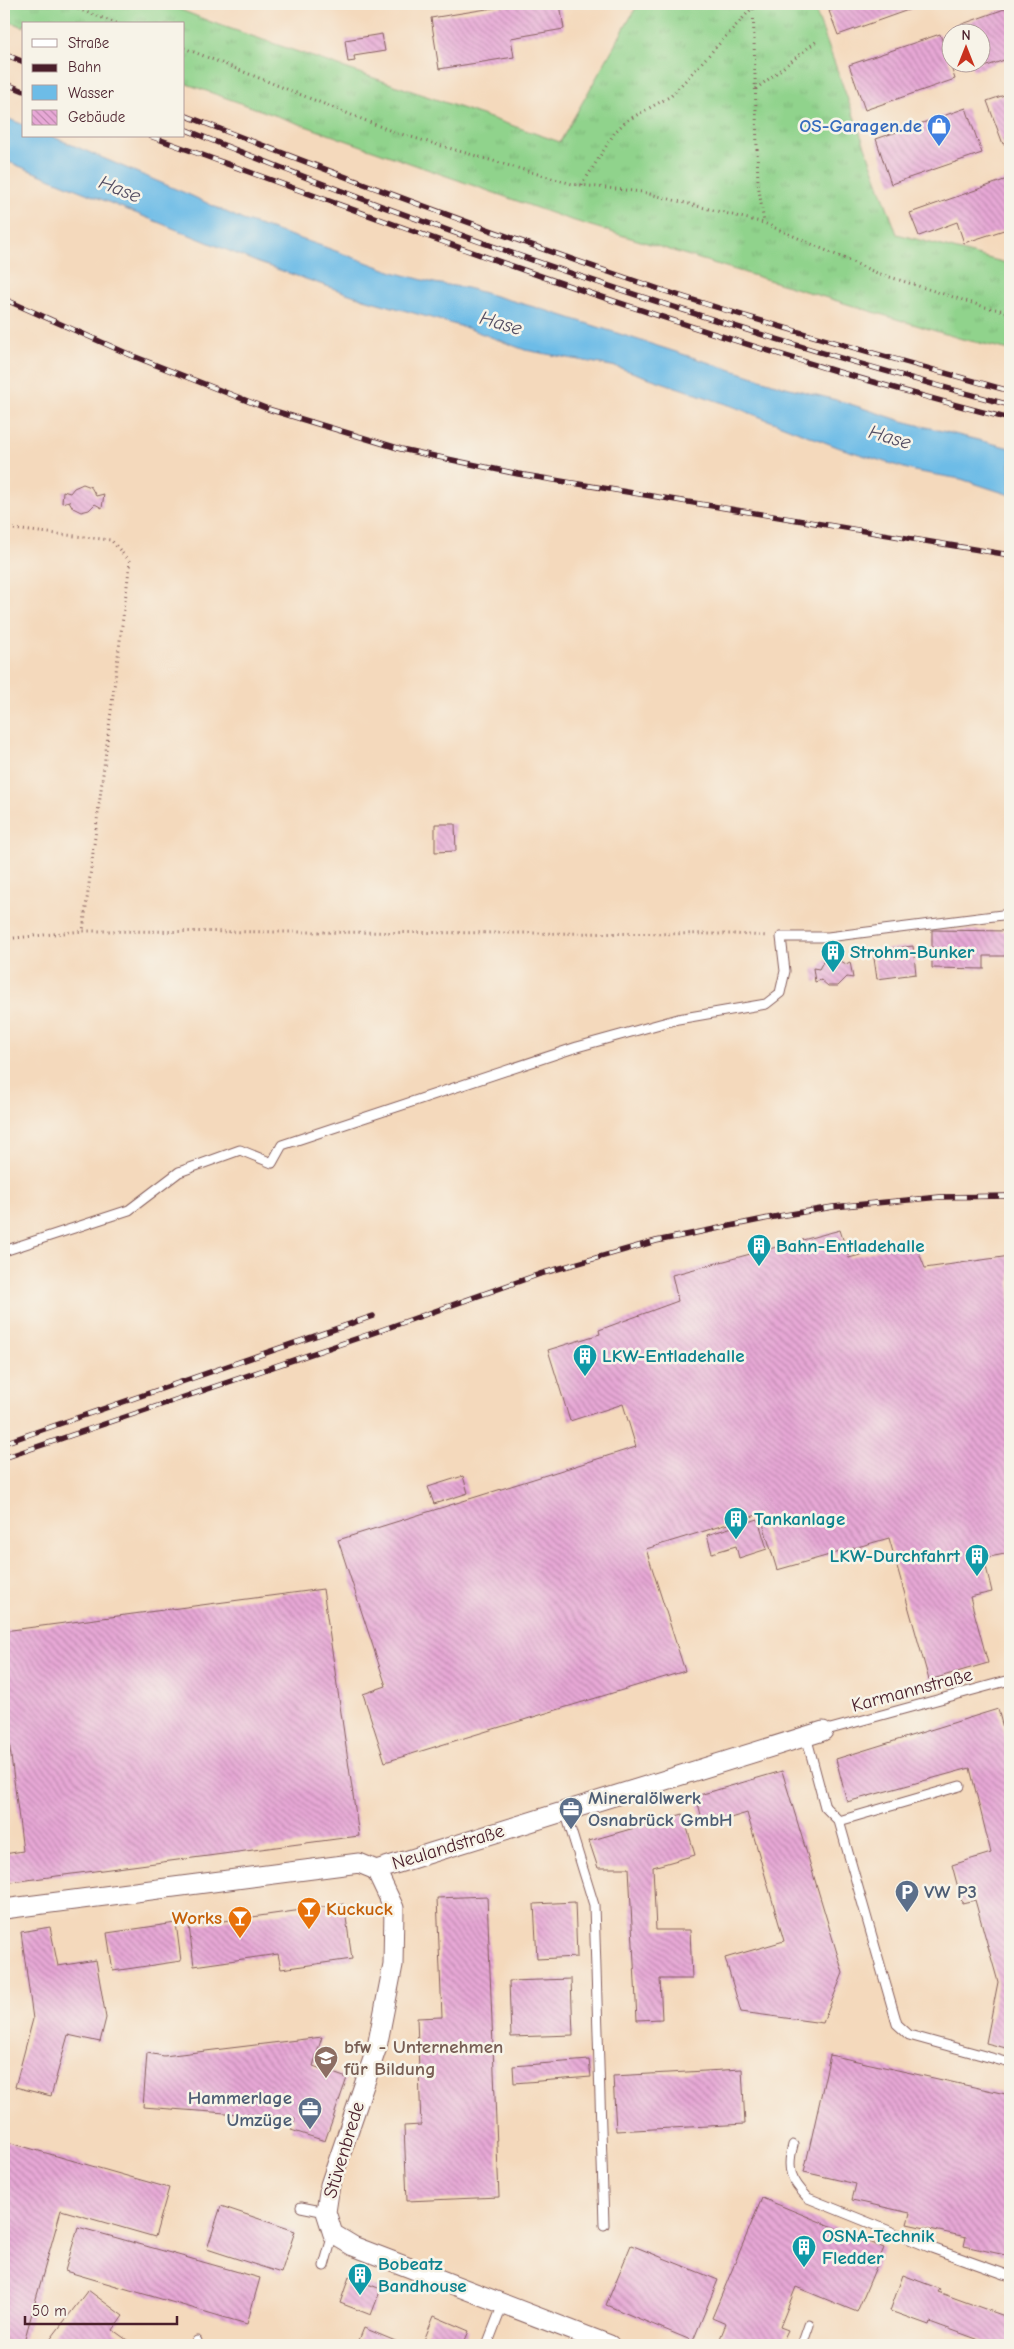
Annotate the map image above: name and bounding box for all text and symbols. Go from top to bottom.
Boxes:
legend [22,22,185,138]
north arrow [942,22,992,72]
text: N [961,27,971,44]
text: Straße [68,34,110,52]
text: Bahn [68,58,101,76]
text: Wasser [68,84,114,102]
text: Gebäude [68,108,126,126]
shop icon: OS-Garagen.de [926,113,952,147]
place label: OS-Garagen.de [799,115,922,137]
water label: Hase [96,170,144,208]
water label: Hase [477,306,525,340]
water label: Hase [866,420,914,454]
building icon: Strohm-Bunker [820,939,846,973]
place label: Strohm-Bunker [850,941,975,963]
building icon: Bahn-Entladehalle [746,1233,772,1267]
place label: Bahn-Entladehalle [776,1235,925,1257]
building icon: LKW-Entladehalle [572,1343,598,1377]
place label: LKW-Entladehalle [602,1345,745,1367]
building icon: Tankanlage [723,1506,749,1540]
place label: Tankanlage [754,1508,845,1530]
building icon: LKW-Durchfahrt [964,1543,990,1577]
place label: LKW-Durchfahrt [830,1545,961,1567]
street label: Karmannstraße [849,1663,975,1717]
place label: Mineralölwerk Osnabrück GmbH [588,1787,733,1831]
office icon: Mineralölwerk Osnabrück GmbH [558,1796,584,1830]
street label: Neulandstraße [389,1820,507,1874]
parking icon: VW P3 [894,1879,920,1913]
place label: VW P3 [924,1881,977,1903]
bar icon: Kuckuck [296,1896,322,1930]
place label: Kuckuck [326,1898,393,1920]
bar icon: Works [227,1905,253,1939]
place label: Works [172,1907,222,1929]
place label: bfw - Unternehmen für Bildung [343,2036,503,2080]
school or university icon: bfw - Unternehmen für Bildung [313,2045,339,2079]
place label: Hammerlage Umzüge [188,2087,292,2131]
office icon: Hammerlage Umzüge [297,2096,323,2130]
street label: Stüvenbrede [319,2099,369,2201]
place label: OSNA-Technik Fledder [822,2225,935,2269]
building icon: OSNA-Technik Fledder [791,2234,817,2268]
place label: Bobeatz Bandhouse [378,2253,467,2297]
building icon: Bobeatz Bandhouse [347,2262,373,2296]
scale bar [25,2294,178,2326]
text: 50 m [32,2302,67,2320]

